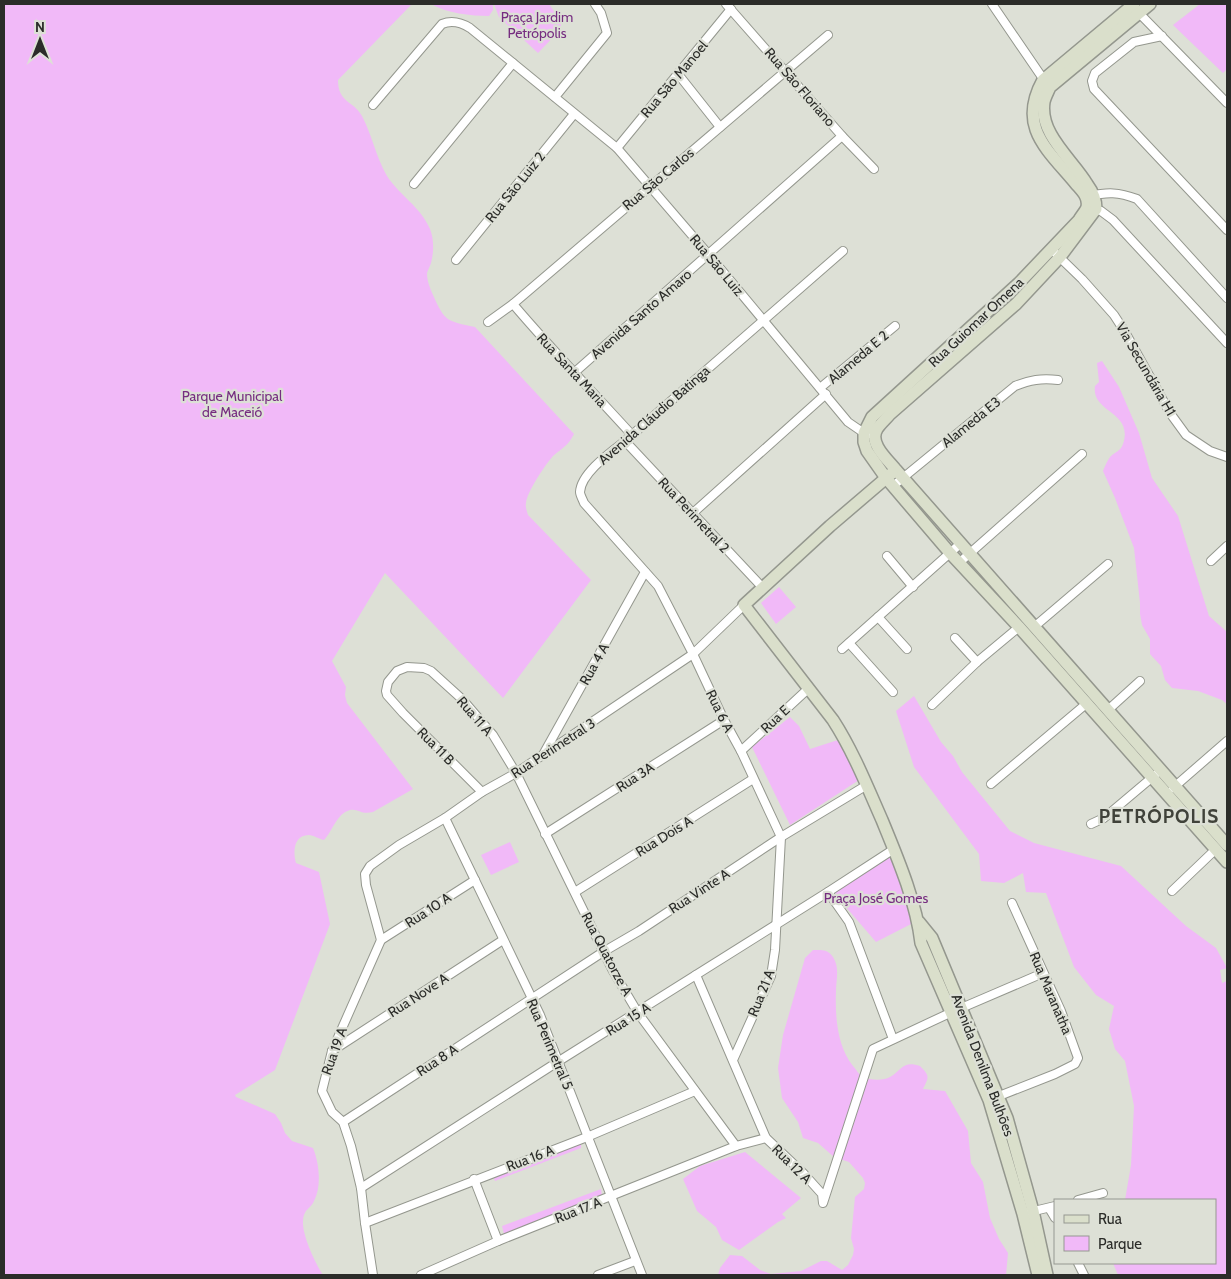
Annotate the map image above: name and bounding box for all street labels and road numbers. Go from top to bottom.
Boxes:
street label: Rua São Manoel [636,36,712,121]
street label: Rua São Floriano [761,44,840,131]
street label: Rua São Carlos [619,144,698,214]
street label: Rua São Luiz 2 [481,148,549,226]
street label: Rua São Luiz [686,230,748,300]
street label: Avenida Santo Amaro [587,265,696,363]
street label: Rua Guiomar Omena [925,273,1028,371]
street label: Via Secundária H1 [1112,319,1180,419]
street label: Alameda E 2 [824,326,892,388]
street label: Rua Santa Maria [533,329,611,411]
street label: Avenida Cláudio Batinga [594,361,714,468]
street label: Alameda E3 [938,393,1004,451]
street label: Rua Perimetral 2 [654,473,734,557]
street label: Rua 4 A [575,639,613,688]
street label: Rua 6 A [702,687,738,736]
street label: Rua 11 A [453,693,497,740]
street label: Rua E [757,701,793,737]
street label: Rua Perimetral 3 [507,714,599,782]
street label: Rua 11 B [413,723,459,769]
street label: Rua 3A [613,758,658,796]
street label: Rua Dois A [632,811,696,861]
street label: Rua Vinte A [665,864,733,917]
street label: Rua 10 A [401,888,455,932]
street label: Rua Quatorze A [577,909,637,999]
street label: Rua Maranatha [1026,949,1077,1037]
street label: Rua 21 A [743,966,779,1019]
street label: Rua Nove A [384,969,452,1021]
street label: Avenida Denilma Bulhões [948,991,1019,1139]
street label: Rua Perimetral 5 [523,996,577,1092]
street label: Rua 15 A [602,998,654,1040]
street label: Rua 19 A [317,1024,351,1077]
street label: Rua 8 A [413,1040,461,1080]
street label: Rua 12 A [768,1140,816,1188]
street label: Rua 16 A [504,1141,557,1175]
street label: Rua 17 A [552,1193,604,1227]

